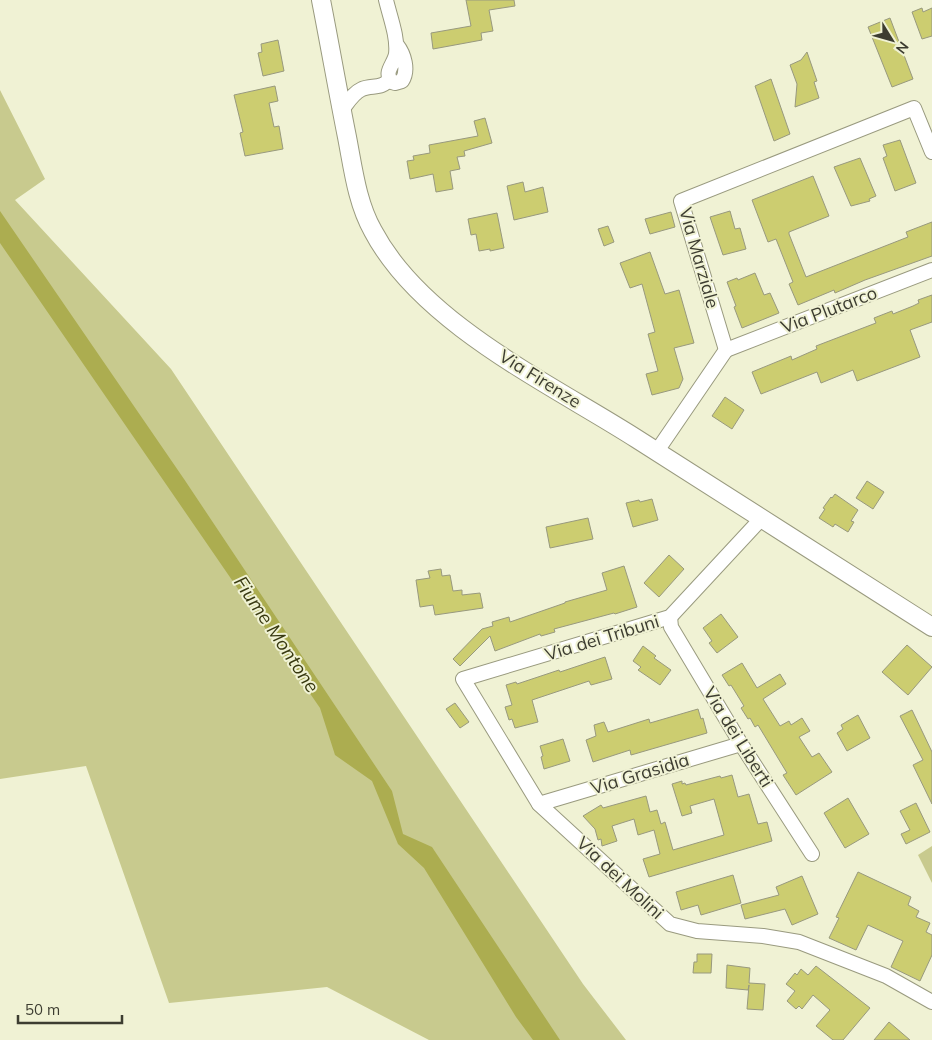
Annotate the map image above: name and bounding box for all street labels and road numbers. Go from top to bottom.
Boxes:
street label: Via Marziale [674,205,725,311]
street label: Via Plutarco [777,281,880,338]
street label: Via Firenze [495,344,586,413]
street label: Via dei Tribuni [542,609,662,666]
street label: Via dei Liberti [698,682,778,791]
street label: Via Grasidia [588,748,692,799]
street label: Via dei Molini [572,831,669,924]

